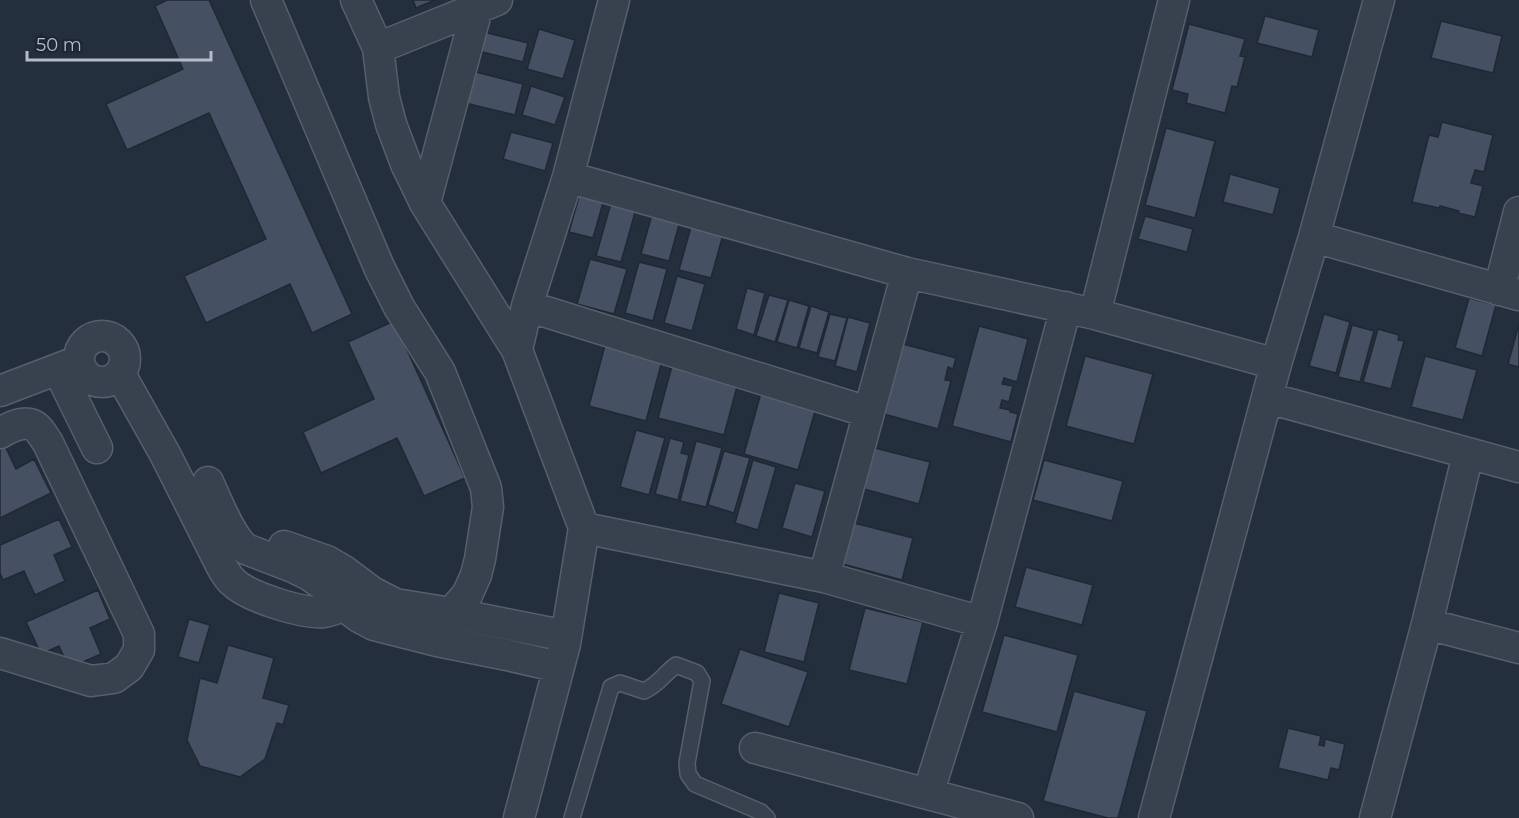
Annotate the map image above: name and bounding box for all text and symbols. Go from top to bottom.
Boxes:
scale bar [27,24,212,62]
text: 50 m [36,34,82,56]

